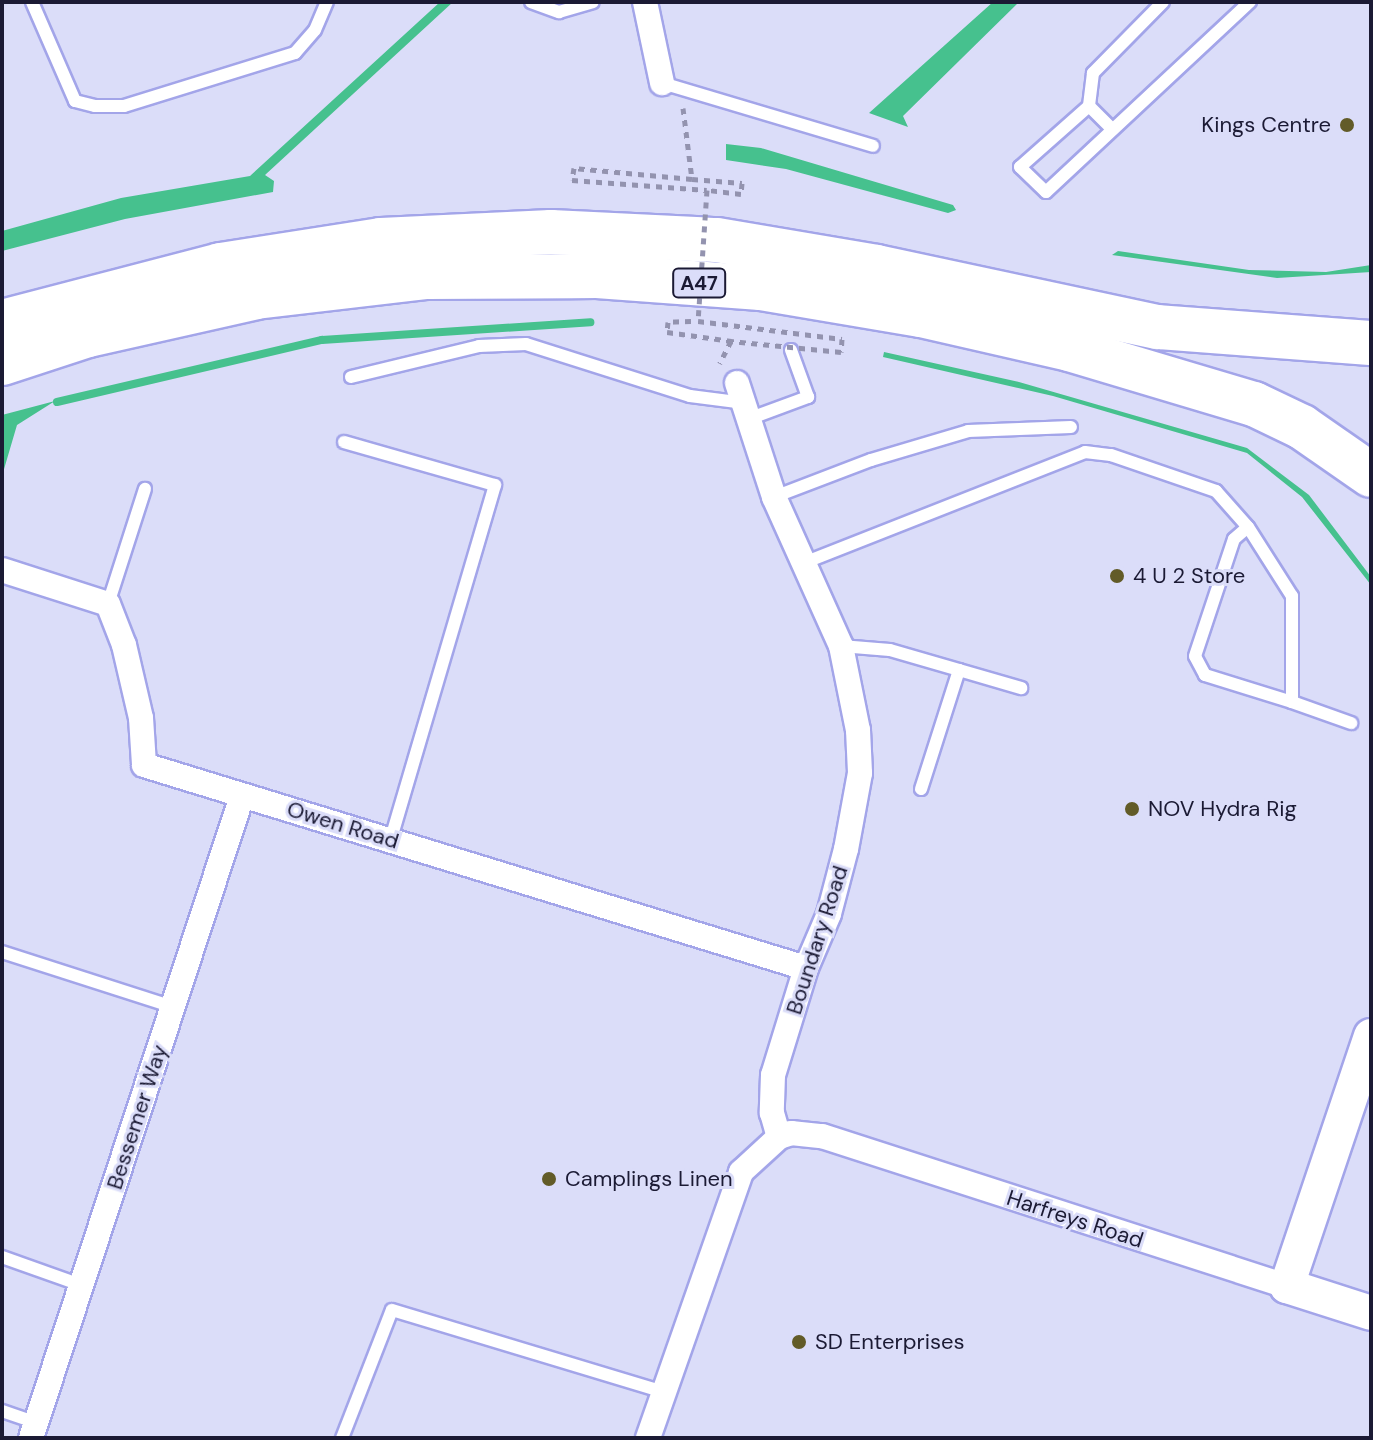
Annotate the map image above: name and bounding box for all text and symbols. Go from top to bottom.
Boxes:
place label: Kings Centre [1201,112,1331,138]
marker: Kings Centre [1338,116,1356,134]
road number: A47 [671,267,727,299]
place label: 4 U 2 Store [1133,563,1245,589]
marker: 4 U 2 Store [1108,567,1126,585]
street label: Owen Road [284,795,402,855]
place label: NOV Hydra Rig [1148,796,1297,822]
marker: NOV Hydra Rig [1123,800,1141,818]
street label: Boundary Road [781,862,853,1018]
street label: Bessemer Way [101,1041,173,1193]
place label: Camplings Linen [565,1166,733,1192]
marker: Camplings Linen [540,1170,558,1188]
street label: Harfreys Road [1003,1184,1147,1254]
place label: SD Enterprises [815,1329,965,1355]
marker: SD Enterprises [790,1333,808,1351]

